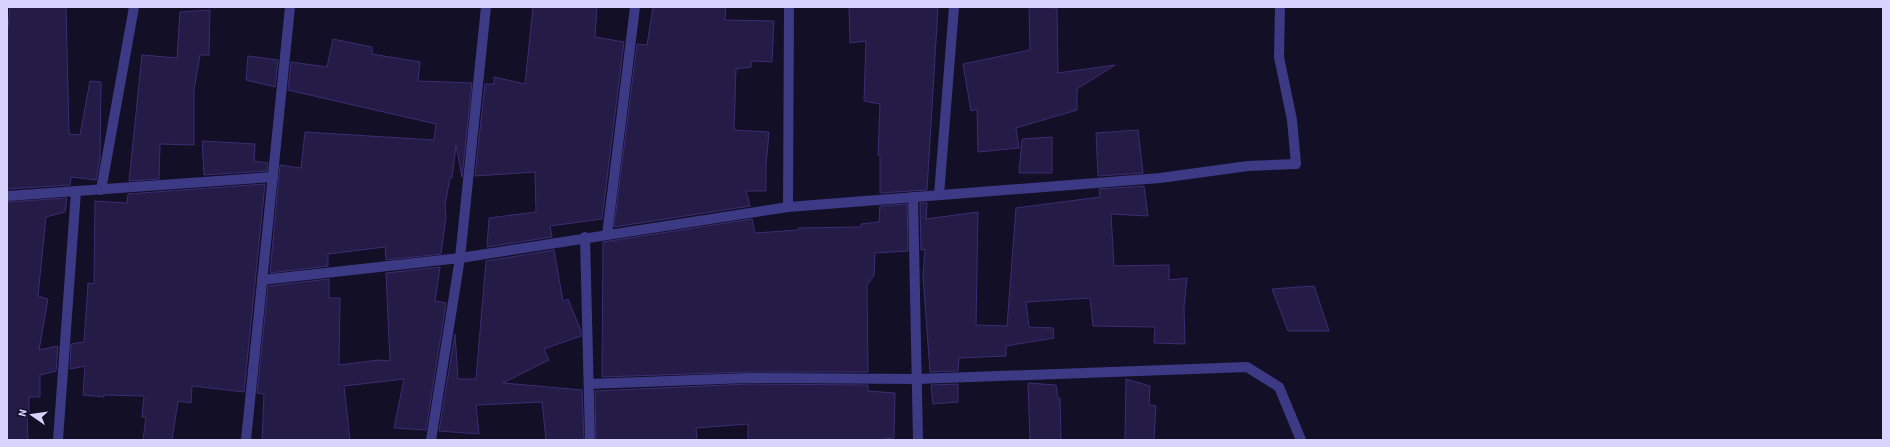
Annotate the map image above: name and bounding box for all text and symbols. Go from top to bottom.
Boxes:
north arrow [12,395,52,435]
text: N [15,408,31,418]

